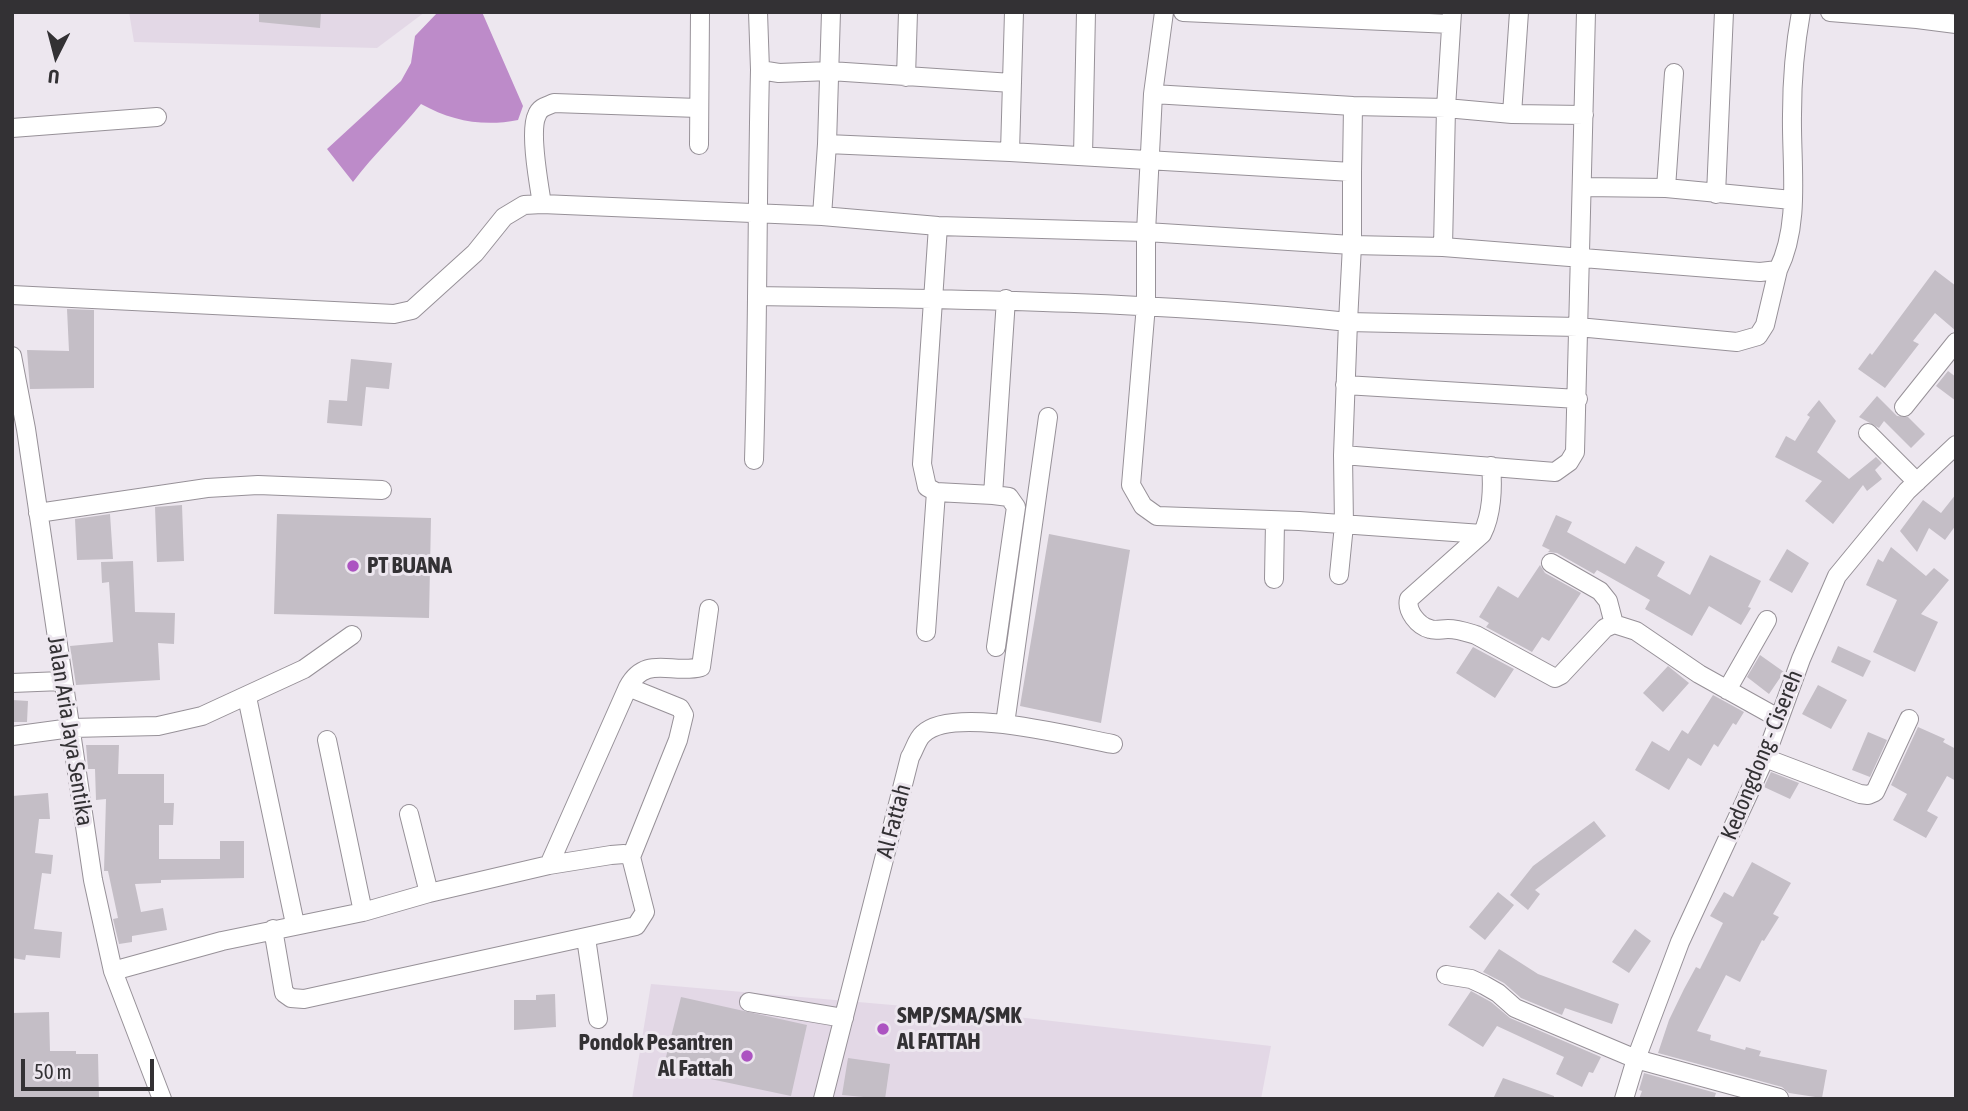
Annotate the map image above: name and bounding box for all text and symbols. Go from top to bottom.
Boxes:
north arrow [21,21,91,91]
text: U [47,65,61,88]
place label: PT BUANA [367,552,452,580]
marker: PT BUANA [345,558,361,574]
street label: Jalan Aria Jaya Sentika [41,634,99,828]
street label: Kedongdong - Cisereh [1715,666,1809,844]
street label: Al Fattah [871,781,917,861]
place label: SMP/SMA/SMK Al FATTAH [897,1002,1022,1056]
marker: SMP/SMA/SMK Al FATTAH [875,1021,891,1037]
place label: Pondok Pesantren Al Fattah [579,1029,733,1083]
scale bar [24,1044,158,1088]
marker: Pondok Pesantren Al Fattah [739,1048,755,1064]
text: 50 m [34,1059,72,1083]

